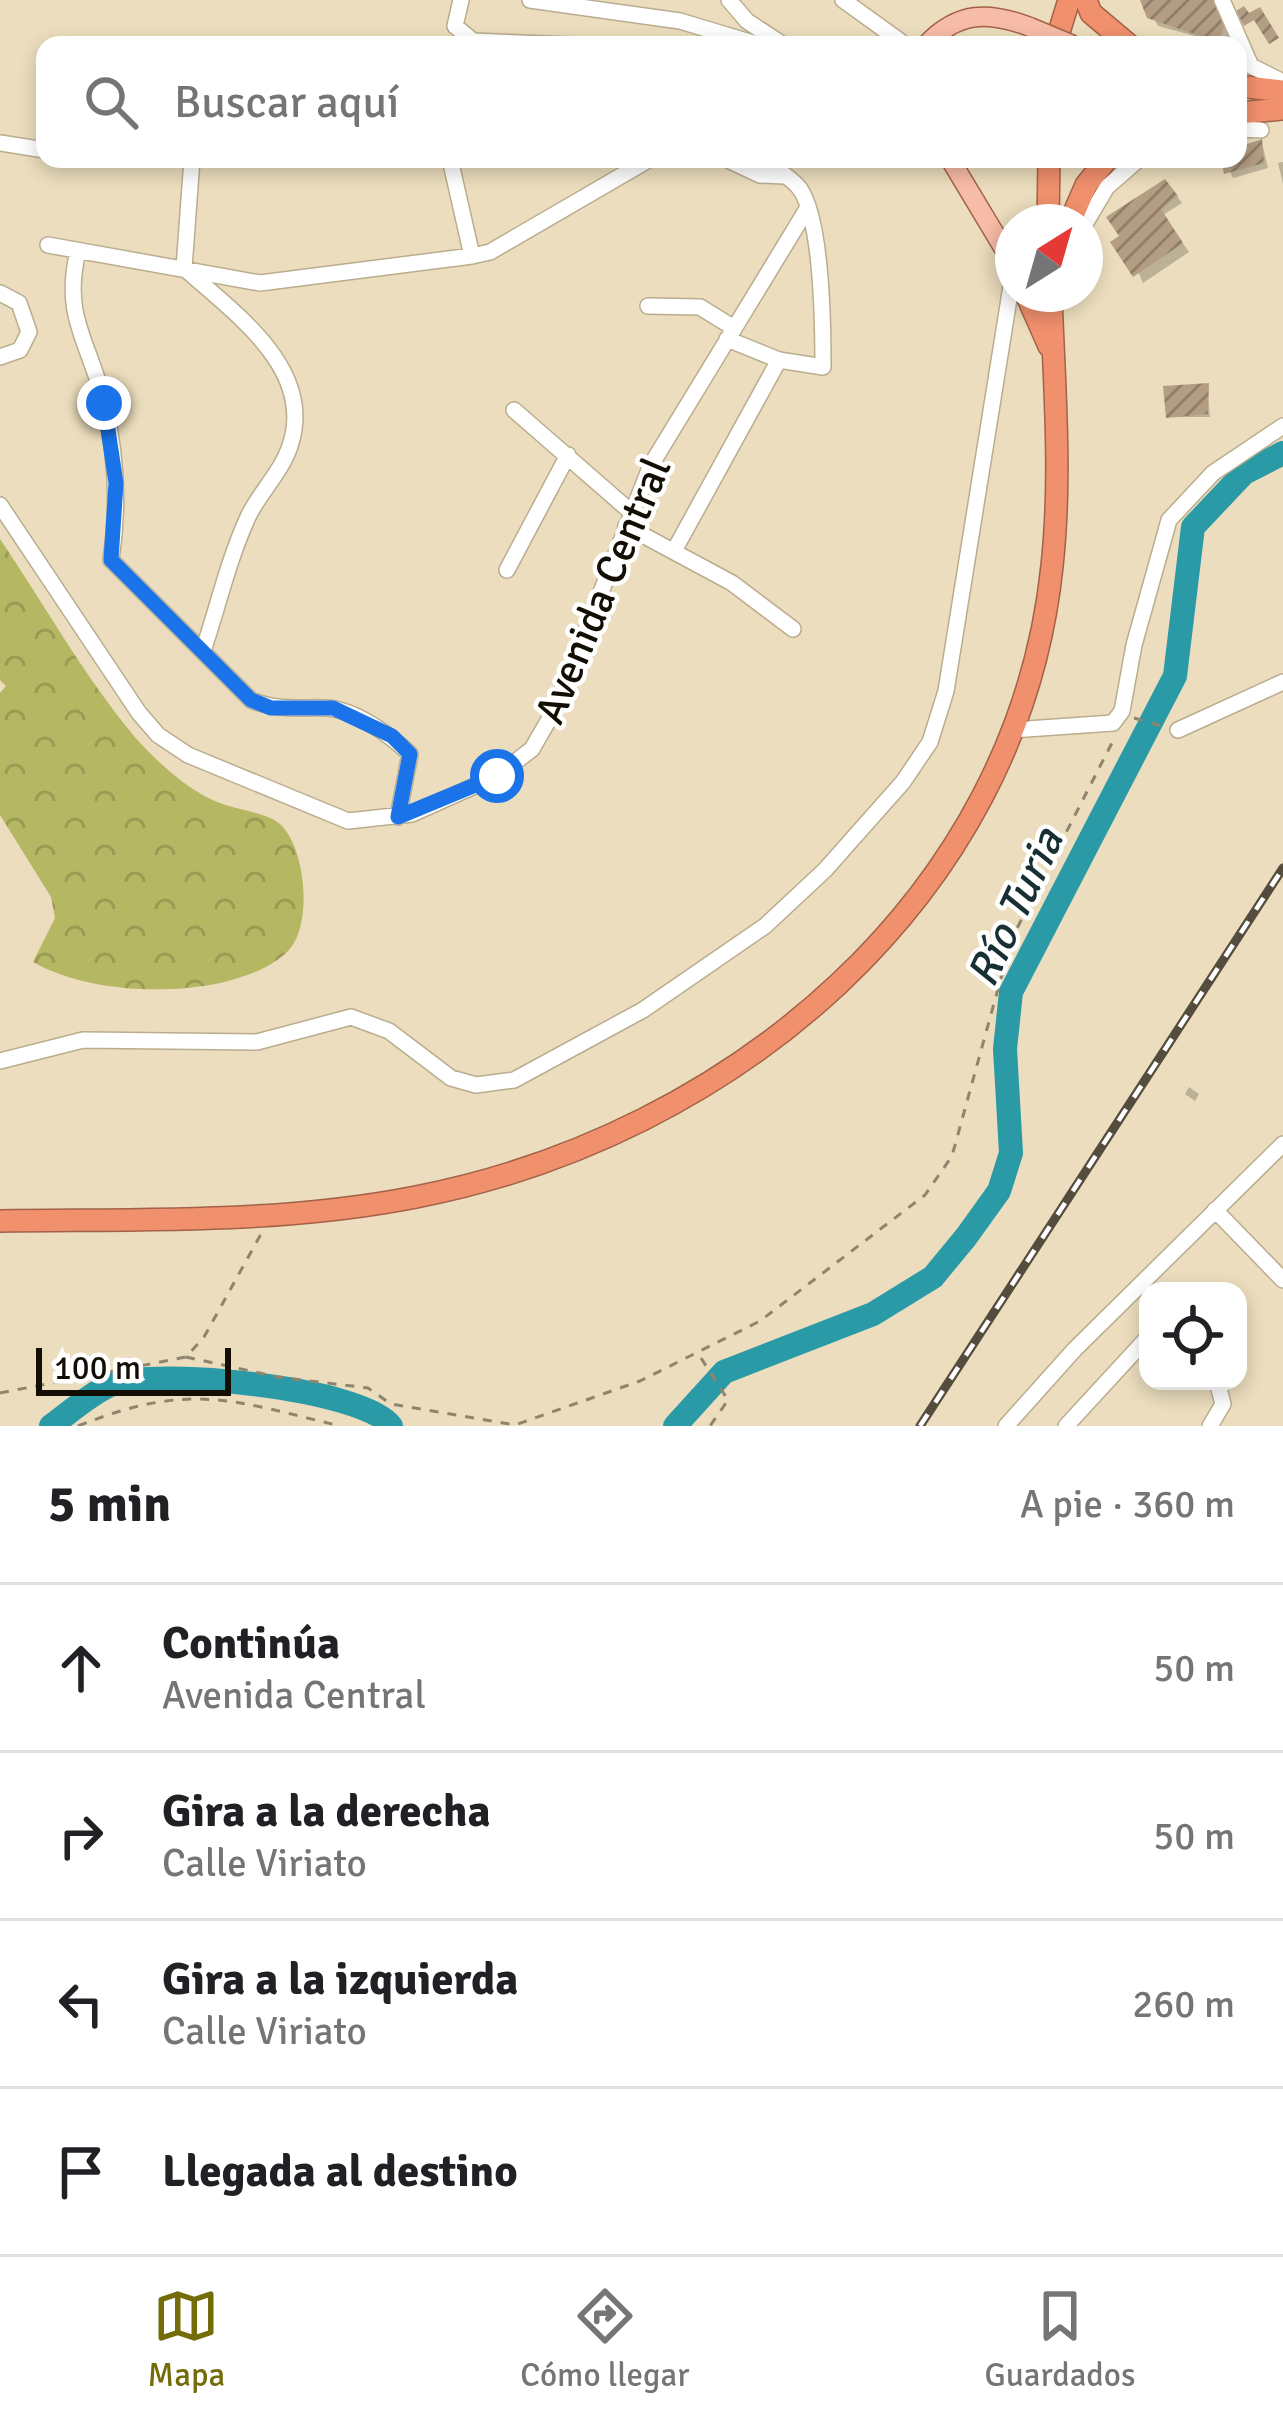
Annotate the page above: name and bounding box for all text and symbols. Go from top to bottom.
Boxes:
search box [36,36,1247,168]
icon: search [78,69,144,135]
text: Buscar aquí [174,75,399,130]
north arrow [995,204,1103,312]
route end [77,376,131,430]
street label: Avenida Central [524,450,682,731]
route start [470,749,524,803]
water label: Río Turia [955,819,1076,995]
map controls [1139,1282,1247,1390]
button: locate [1139,1282,1247,1390]
scale bar [36,1342,231,1395]
text: 100 m [54,1348,141,1389]
text: 5 min [48,1473,171,1536]
text: A pie · 360 m [1020,1480,1235,1528]
text: Continúa [162,1616,340,1671]
icon: ahead [48,1635,114,1701]
text: 50 m [1153,1644,1235,1692]
text: Avenida Central [162,1671,426,1719]
text: Gira a la derecha [162,1784,490,1839]
icon: right [48,1803,114,1869]
text: 50 m [1153,1812,1235,1860]
text: Calle Viriato [162,1839,367,1887]
text: Gira a la izquierda [162,1952,518,2007]
icon: left [48,1971,114,2037]
text: 260 m [1132,1980,1235,2028]
text: Calle Viriato [162,2007,367,2055]
icon: arrive [48,2139,114,2205]
text: Llegada al destino [162,2144,518,2199]
tab: Mapa [148,2283,225,2396]
tab: Cómo llegar [520,2283,689,2396]
tab: Guardados [984,2283,1135,2396]

